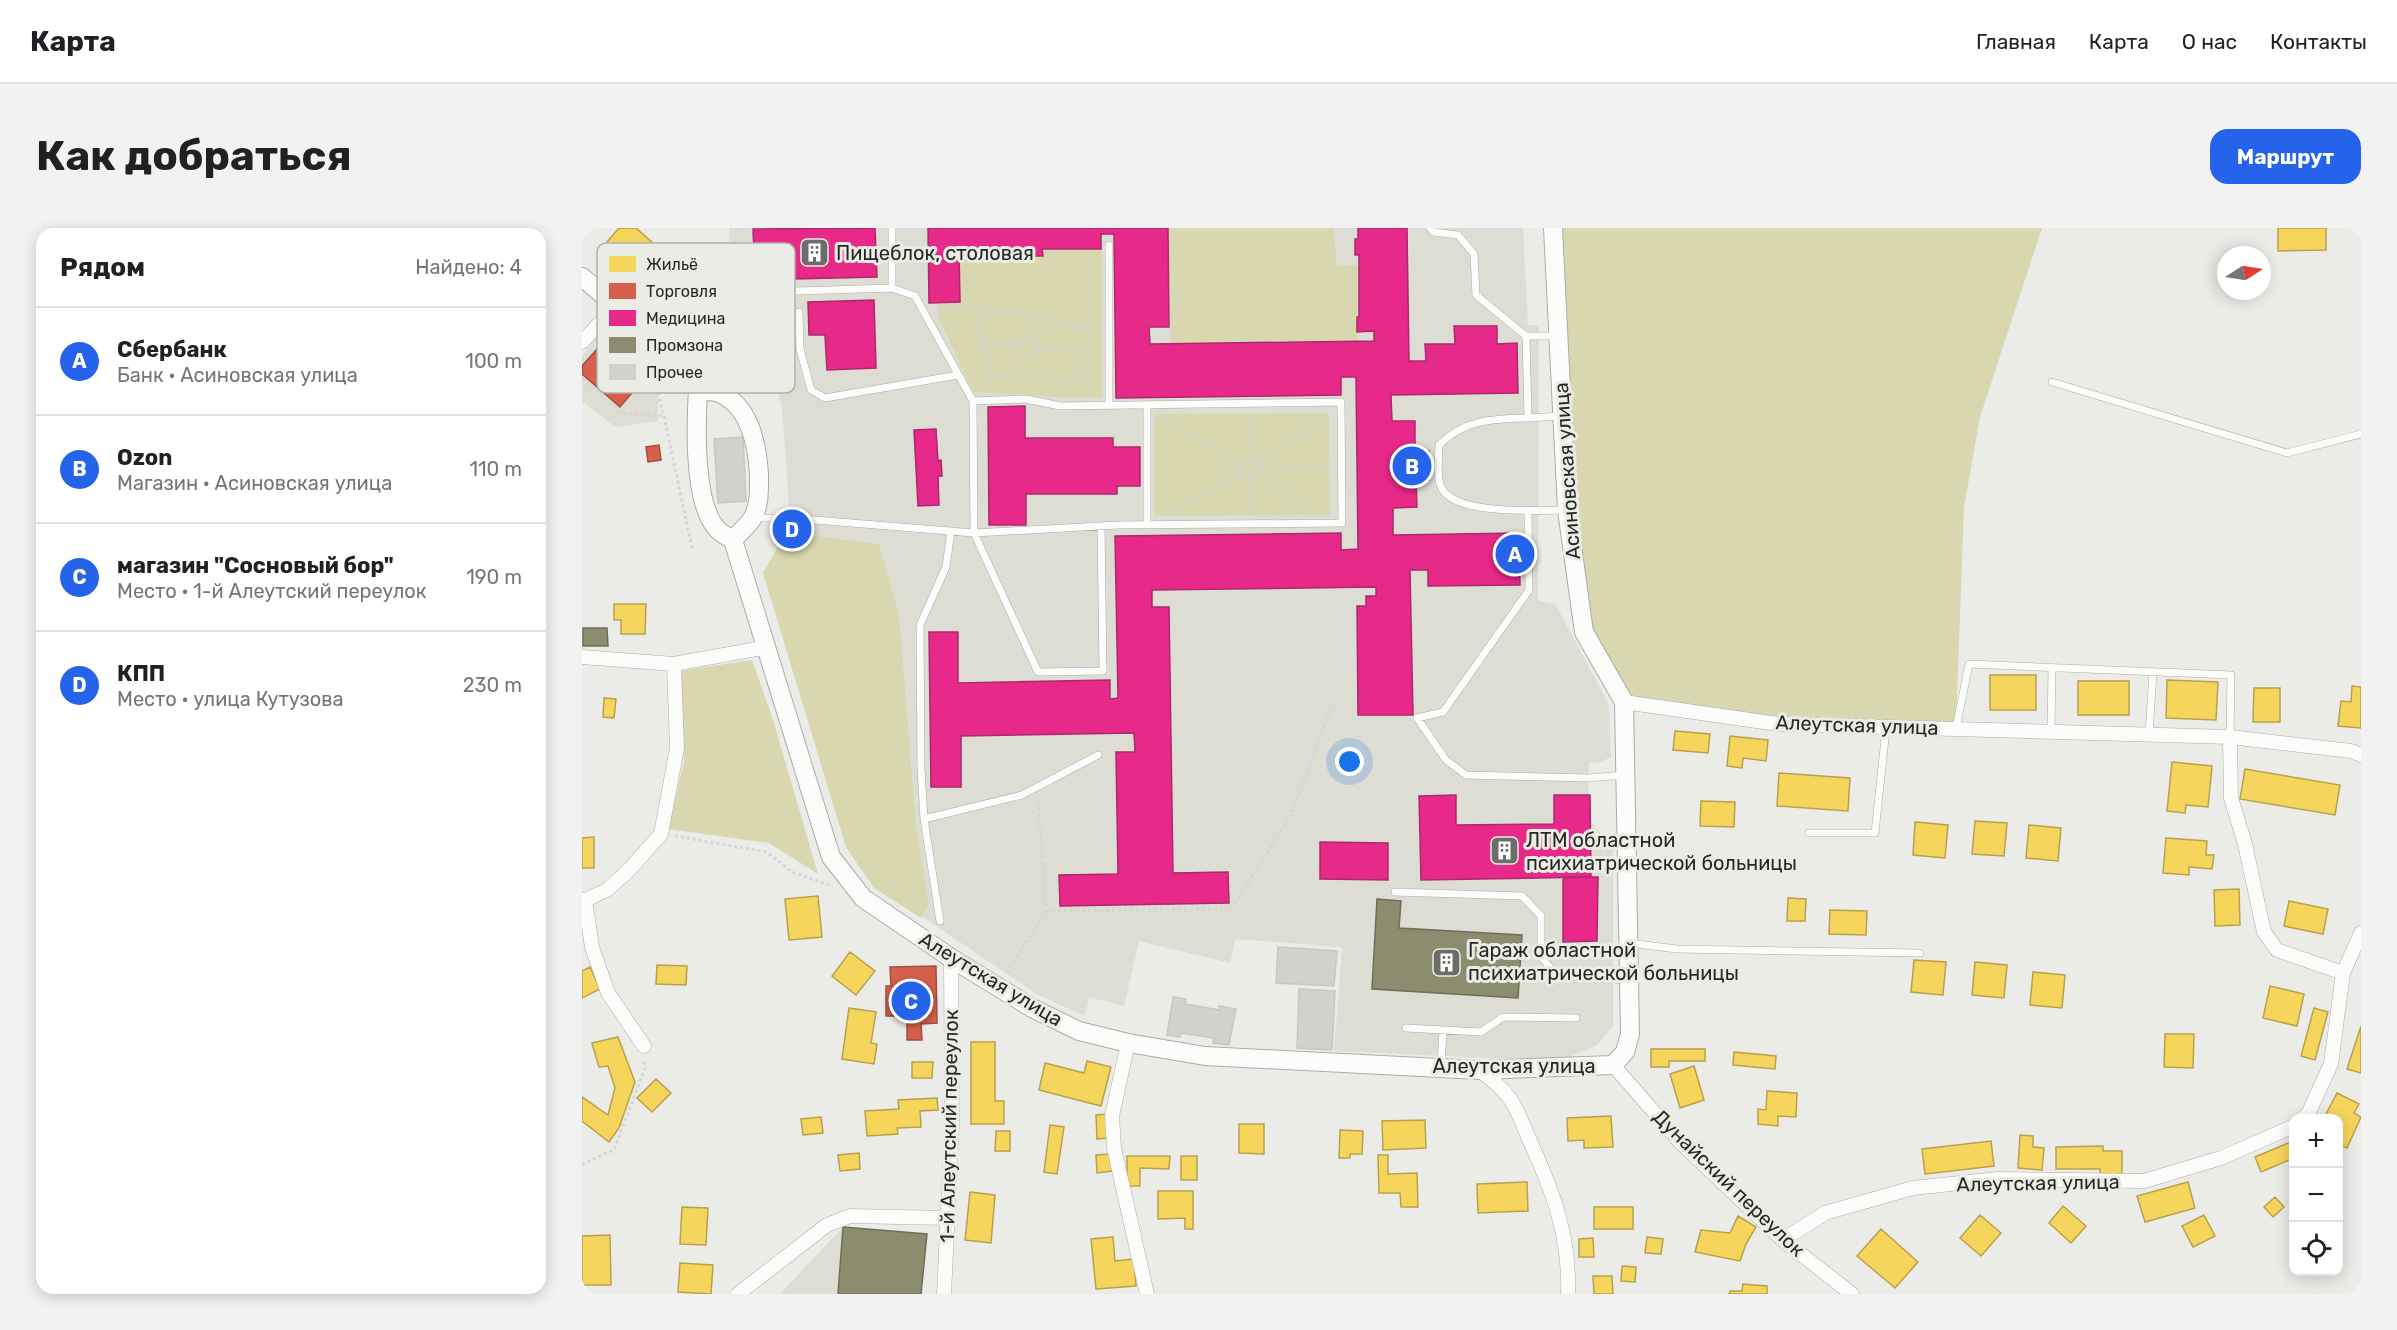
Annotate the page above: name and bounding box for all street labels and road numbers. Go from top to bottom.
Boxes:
street label: Асиновская улица [1549,382,1585,560]
street label: Алеутская улица [1775,710,1939,740]
street label: Алеутская улица [915,927,1067,1031]
street label: 1-й Алеутский переулок [935,1009,963,1243]
street label: Алеутская улица [1432,1054,1596,1078]
street label: Дунайский переулок [1648,1104,1810,1262]
street label: Алеутская улица [1956,1170,2120,1196]

